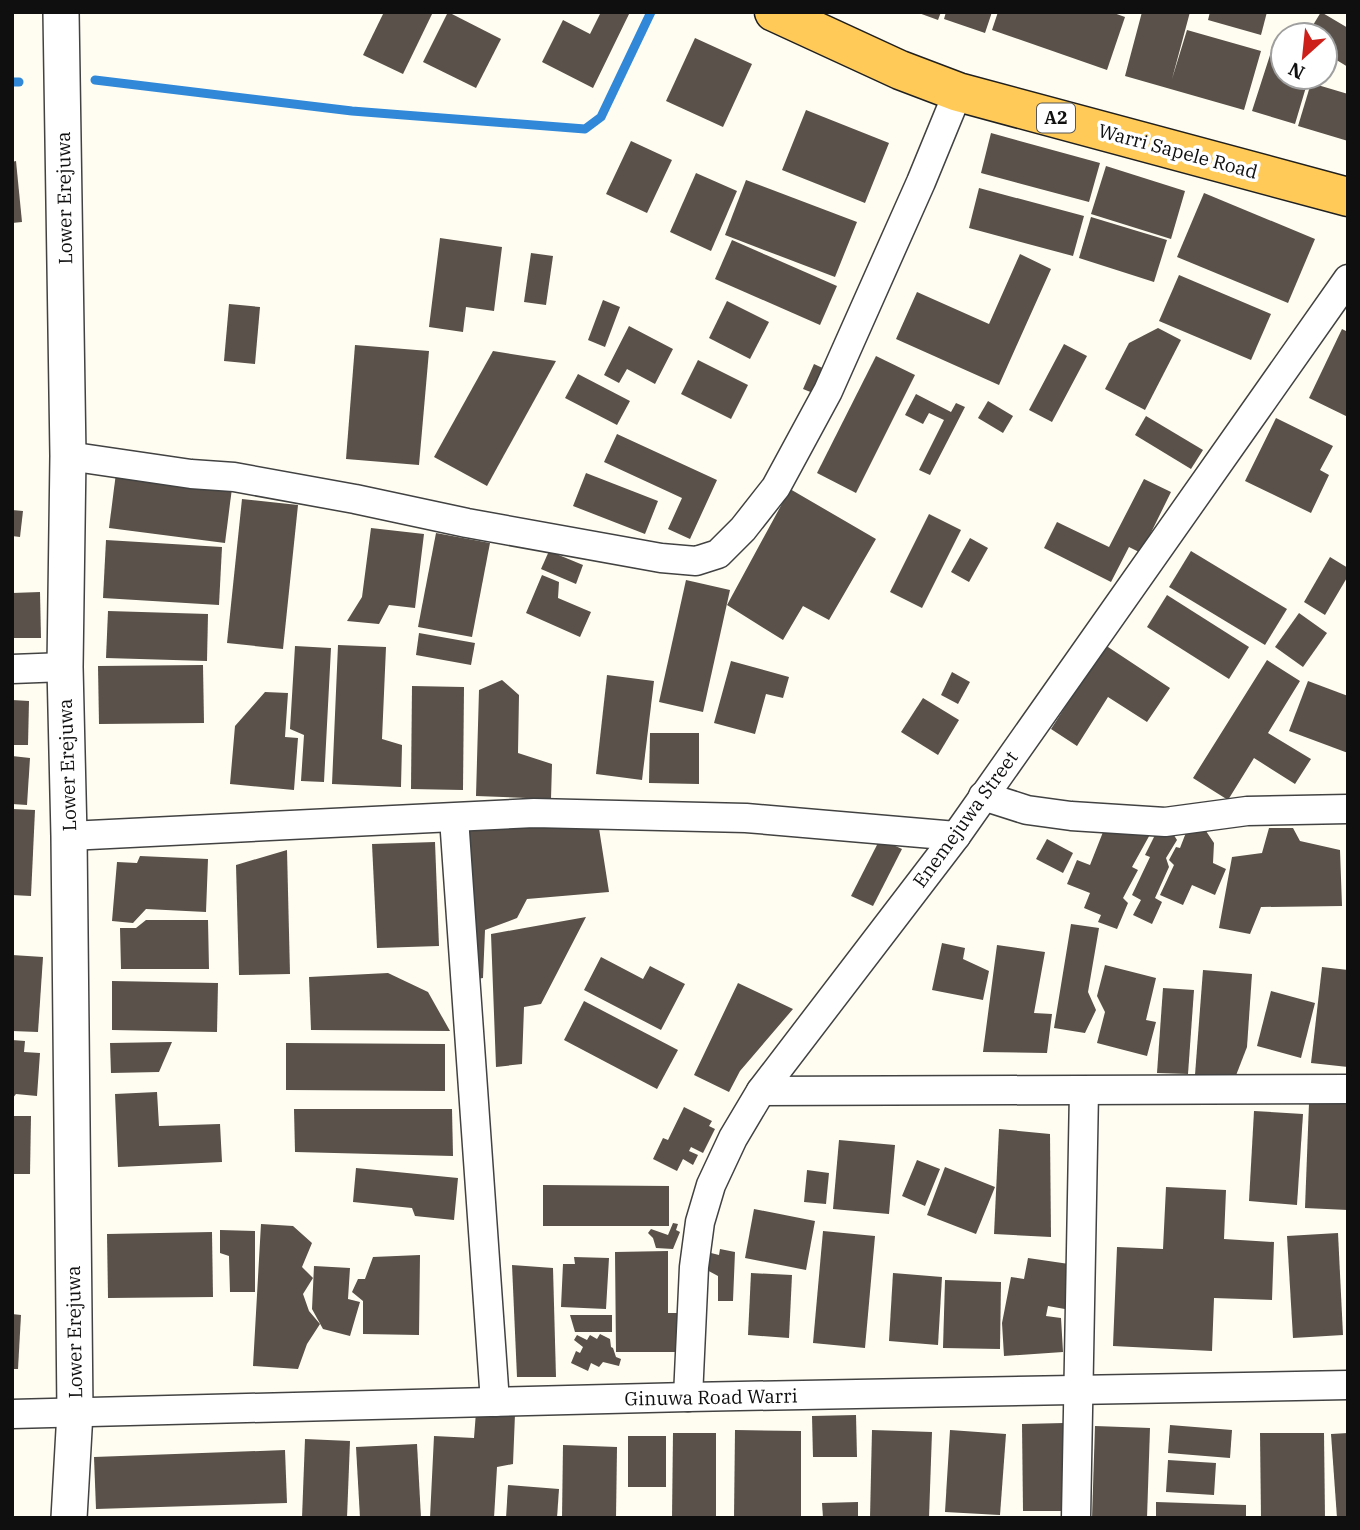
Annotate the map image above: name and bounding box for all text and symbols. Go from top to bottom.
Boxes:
north arrow [1269,21,1339,91]
text: N [1284,57,1308,85]
road number: A2 [1037,104,1075,132]
street label: Warri Sapele Road [1096,118,1260,184]
street label: Lower Erejuwa [51,131,77,265]
street label: Lower Erejuwa [53,698,81,832]
street label: Enemejuwa Street [907,746,1023,892]
street label: Lower Erejuwa [61,1265,87,1399]
street label: Ginuwa Road Warri [624,1383,798,1411]

